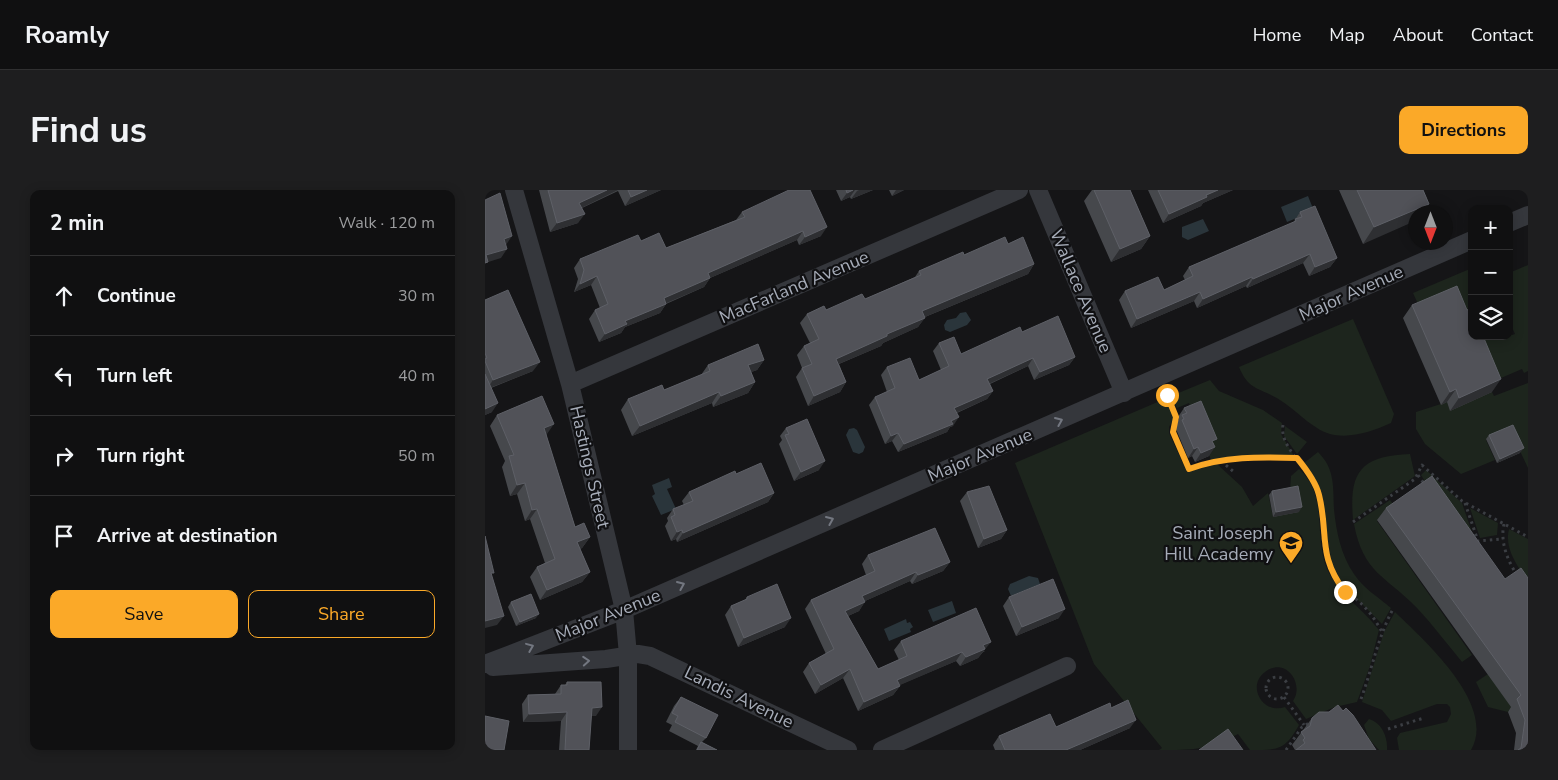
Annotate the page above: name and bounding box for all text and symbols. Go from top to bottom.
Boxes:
text: Roamly [25,19,109,51]
text: Home [1253,23,1301,47]
text: Map [1329,23,1365,47]
text: About [1393,23,1443,47]
text: Contact [1471,23,1533,47]
button: Directions [1399,106,1528,154]
text: Find us [30,107,147,154]
north arrow [1408,205,1453,250]
map controls [1468,205,1513,340]
button: + [1468,205,1513,250]
text: 2 min [50,209,104,237]
text: Walk · 120 m [339,212,435,234]
street label: Wallace Avenue [1044,225,1118,357]
street label: MacFarland Avenue [716,245,872,329]
button: − [1468,250,1513,295]
street label: Major Avenue [1295,259,1407,327]
icon: ahead [50,282,78,310]
text: Continue [97,283,176,309]
text: 30 m [398,285,435,307]
button: layers [1468,295,1513,340]
icon: left [50,362,78,390]
text: Turn left [97,363,172,389]
text: 40 m [398,365,435,387]
route start [1156,384,1179,407]
street label: Hastings Street [564,403,616,531]
one-way arrow [1054,417,1063,427]
street label: Major Avenue [924,422,1036,488]
icon: right [50,442,78,470]
text: Turn right [97,443,184,469]
text: 50 m [398,445,435,467]
one-way arrow [825,516,834,527]
place label: Saint Joseph Hill Academy [1164,521,1274,566]
icon: arrive [50,522,78,550]
text: Arrive at destination [97,523,278,549]
school or university icon: Saint Joseph Hill Academy [1278,530,1304,564]
one-way arrow [676,581,685,592]
route end [1334,581,1357,604]
street label: Major Avenue [552,583,664,647]
button: Save [50,590,238,638]
button: Share [248,590,435,638]
one-way arrow [525,642,534,653]
one-way arrow [582,655,590,666]
street label: Landis Avenue [680,660,798,734]

